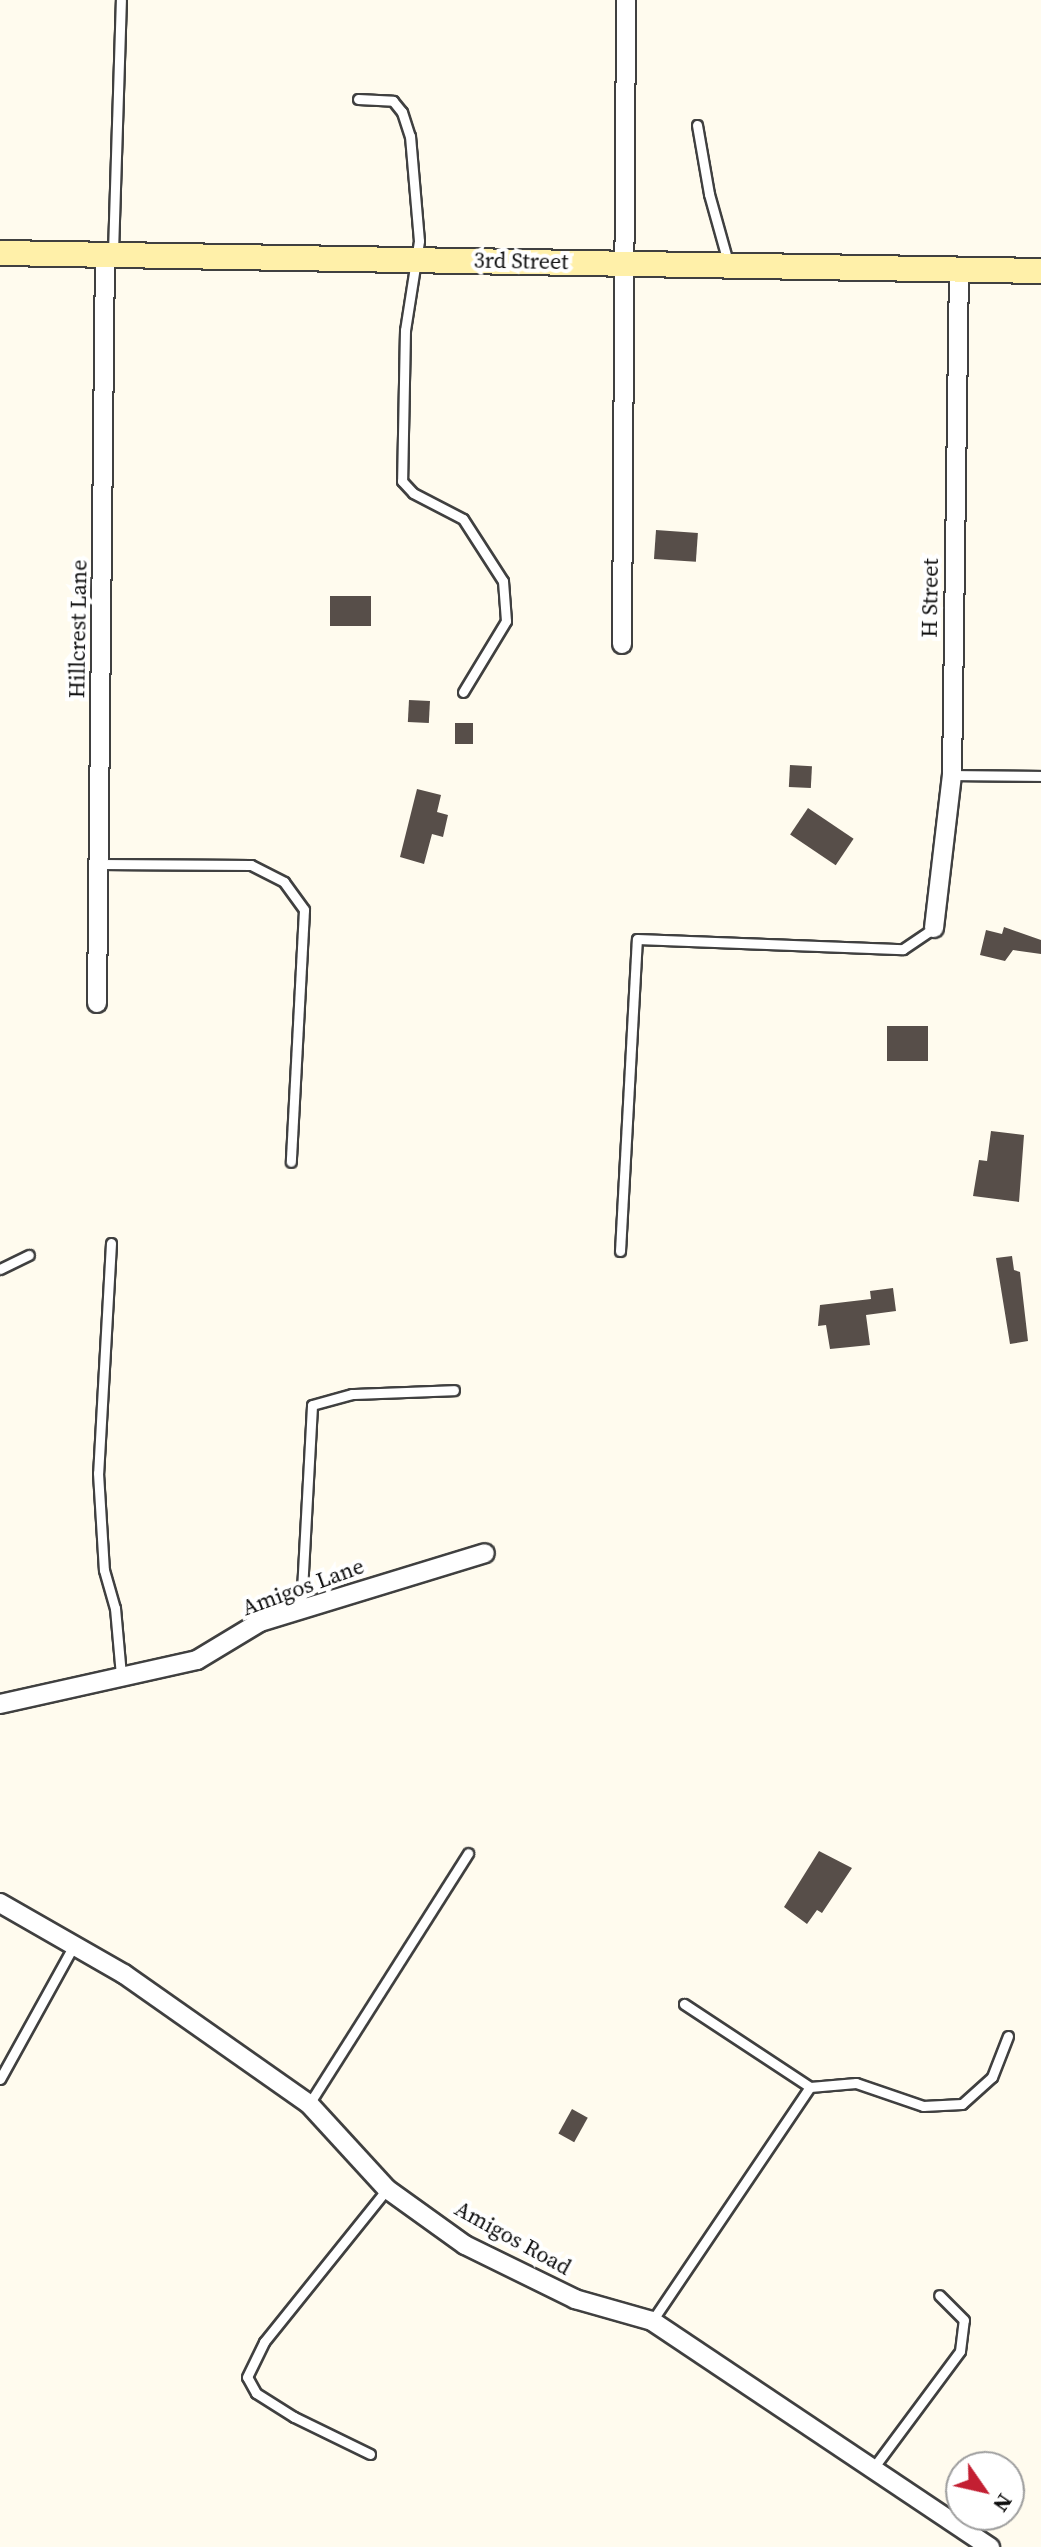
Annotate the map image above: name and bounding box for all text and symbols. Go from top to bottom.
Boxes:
street label: 3rd Street [473,247,569,275]
street label: H Street [916,558,944,638]
street label: Hillcrest Lane [64,559,92,699]
street label: Amigos Lane [239,1553,367,1621]
street label: Amigos Road [450,2195,576,2281]
north arrow [945,2451,1025,2531]
text: N [986,2488,1020,2518]

